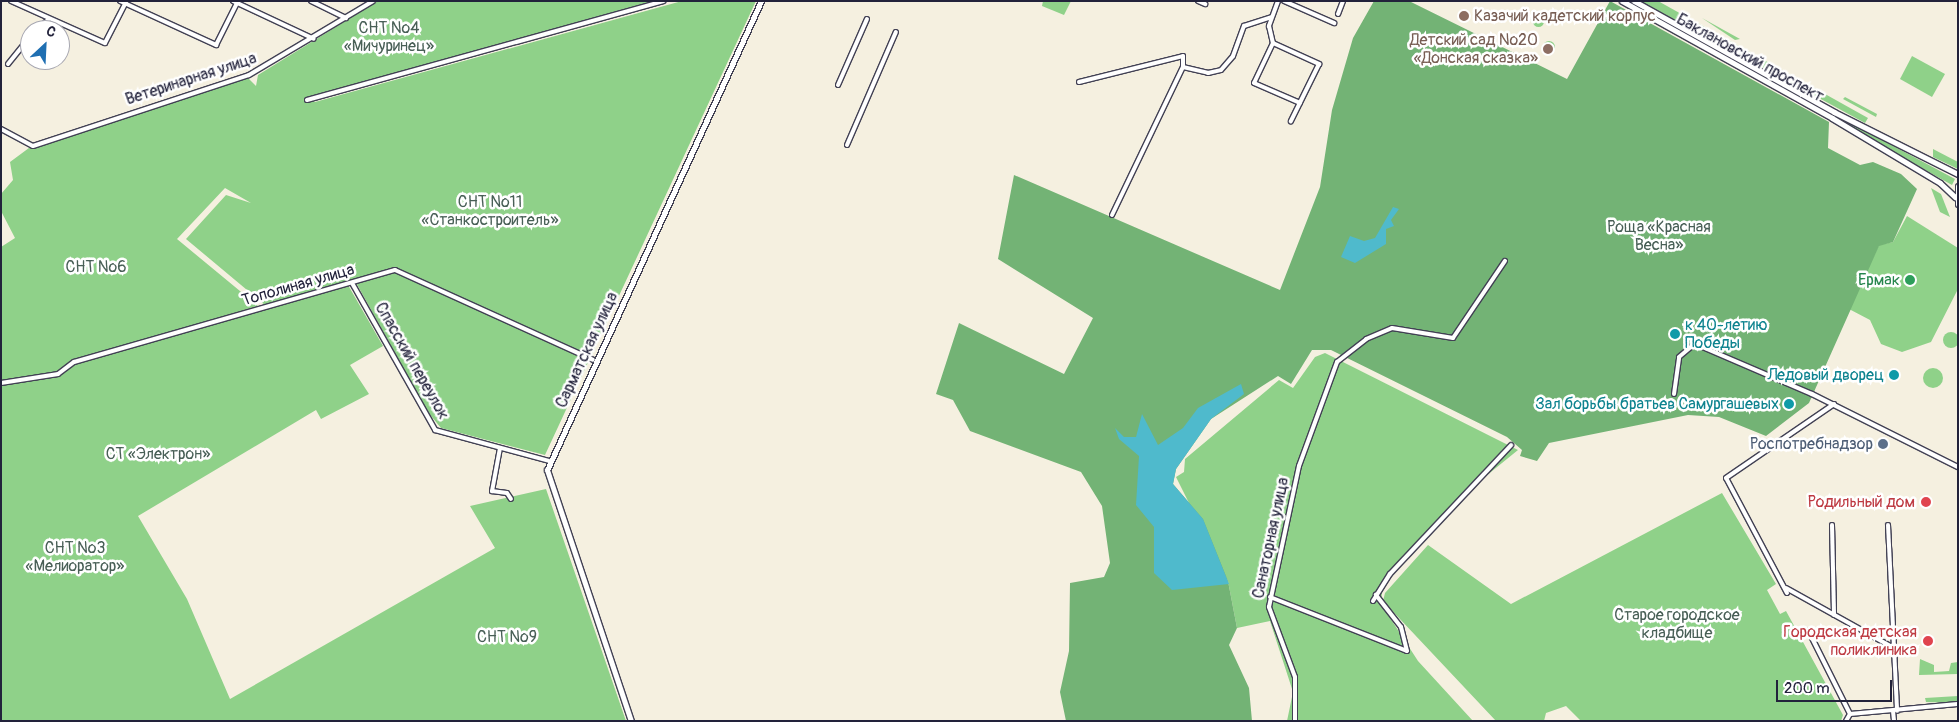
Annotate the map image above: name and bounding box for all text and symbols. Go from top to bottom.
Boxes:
place label: Казачий кадетский корпус [1474,6,1656,26]
marker: Казачий кадетский корпус [1458,10,1470,22]
street label: Баклановский проспект [1673,10,1827,106]
park label: СНТ №4 «Мичуринец» [344,18,434,56]
north arrow [20,20,70,70]
text: С [44,22,59,41]
place label: Детский сад №20 «Донская сказка» [1410,30,1538,68]
marker: Детский сад №20 «Донская сказка» [1542,43,1554,55]
street label: Ветеринарная улица [123,49,259,109]
park label: СНТ №11 «Станкостроитель» [422,192,558,230]
park label: Роща «Красная Весна» [1607,217,1711,255]
park label: СНТ №6 [65,257,127,277]
street label: Тополиная улица [240,260,356,310]
place label: Ермак [1858,270,1900,290]
marker: Ермак [1904,274,1916,286]
street label: Сарматская улица [552,289,622,411]
street label: Спасский переулок [371,299,453,423]
place label: к 40-летию Победы [1685,315,1768,353]
marker: к 40-летию Победы [1669,328,1681,340]
place label: Ледовый дворец [1767,365,1884,385]
marker: Ледовый дворец [1888,369,1900,381]
place label: Зал борьбы братьев Самургашевых [1535,394,1779,414]
marker: Зал борьбы братьев Самургашевых [1783,398,1795,410]
place label: Роспотребнадзор [1750,434,1873,454]
marker: Роспотребнадзор [1877,438,1889,450]
park label: СТ «Электрон» [106,444,210,464]
street label: Санаторная улица [1249,476,1293,600]
place label: Родильный дом [1808,492,1915,512]
marker: Родильный дом [1919,495,1933,509]
park label: СНТ №3 «Мелиоратор» [26,538,124,576]
park label: Старое городское кладбище [1614,605,1740,643]
place label: Городская детская поликлиника [1783,622,1917,660]
park label: СНТ №9 [477,627,537,647]
marker: Городская детская поликлиника [1921,634,1935,648]
scale bar [1779,670,1895,702]
text: 200 m [1784,679,1829,698]

